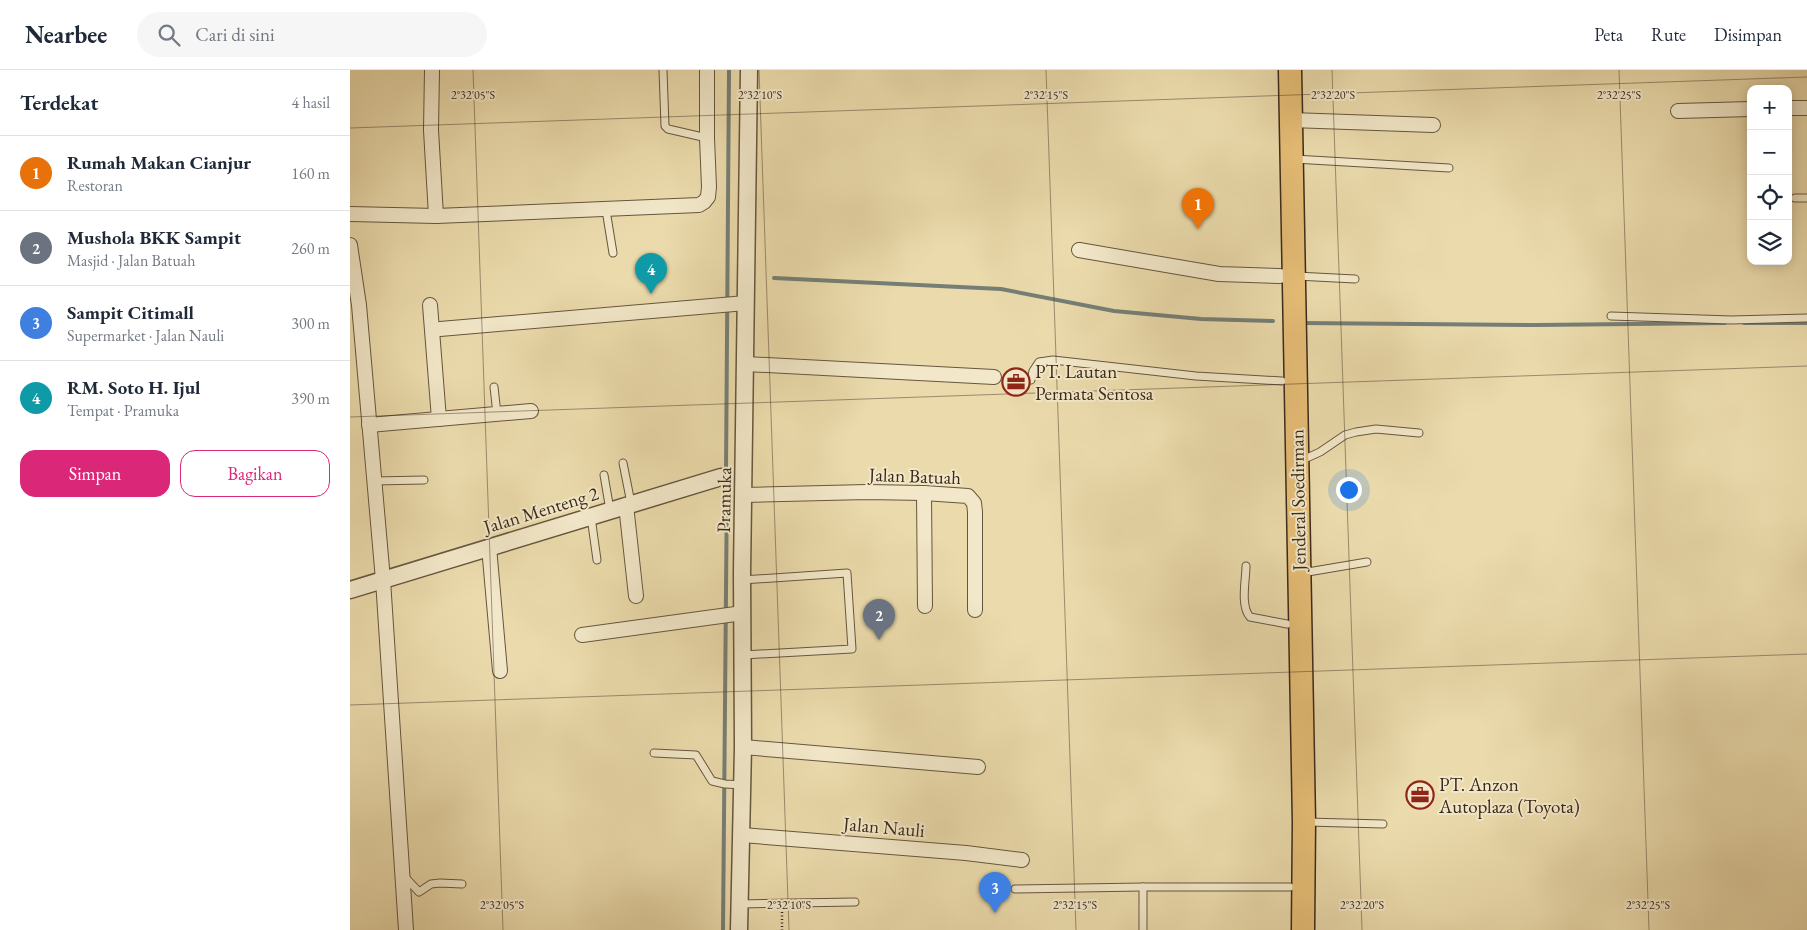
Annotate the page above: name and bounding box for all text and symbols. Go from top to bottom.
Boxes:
search box [137,12,487,57]
text: Nearbee [25,19,107,50]
icon: search [155,21,183,49]
text: Cari di sini [195,22,275,47]
text: Peta [1594,23,1623,46]
text: Rute [1651,23,1686,46]
text: Disimpan [1714,23,1782,46]
map controls [1747,85,1792,265]
button: + [1747,85,1792,130]
text: 2°32'05"S [451,87,496,103]
text: 2°32'10"S [738,87,783,103]
text: 2°32'15"S [1024,87,1069,103]
text: 2°32'20"S [1311,87,1356,103]
text: 2°32'25"S [1597,87,1642,103]
text: Terdekat [20,89,98,116]
text: 4 hasil [292,92,330,113]
button: − [1747,130,1792,175]
text: Rumah Makan Cianjur [67,150,251,175]
text: 1 [32,163,40,184]
text: 160 m [291,163,330,184]
text: Restoran [67,175,123,196]
button: locate [1747,175,1792,220]
pin: 1 [1182,188,1214,229]
button: layers [1747,220,1792,265]
text: Mushola BKK Sampit [67,225,241,250]
text: 2 [32,238,40,259]
text: 260 m [291,238,330,259]
text: Masjid · Jalan Batuah [67,250,195,271]
pin: 4 [635,253,667,294]
text: Sampit Citimall [67,300,194,325]
text: 3 [32,313,40,334]
text: 300 m [291,313,330,334]
text: Supermarket · Jalan Nauli [67,325,224,346]
place label: PT. Lautan Permata Sentosa [1035,359,1154,406]
office icon: PT. Lautan Permata Sentosa [1001,367,1031,397]
text: RM. Soto H. Ijul [67,375,201,400]
text: 4 [32,388,40,409]
text: 390 m [291,388,330,409]
text: Tempat · Pramuka [67,400,179,421]
street label: Jenderal Soedirman [1284,429,1312,573]
button: Simpan [20,450,170,497]
button: Bagikan [180,450,330,497]
street label: Jalan Batuah [867,462,962,490]
street label: Pramuka [711,467,737,533]
your location [1336,477,1362,503]
street label: Jalan Menteng 2 [479,481,601,540]
pin: 2 [863,599,895,640]
place label: PT. Anzon Autoplaza (Toyota) [1438,772,1580,819]
office icon: PT. Anzon Autoplaza (Toyota) [1405,780,1435,810]
street label: Jalan Nauli [840,811,926,843]
pin: 3 [979,872,1011,913]
text: 2°32'05"S [480,897,525,913]
text: 2°32'10"S [767,897,812,913]
text: 2°32'15"S [1053,897,1098,913]
text: 2°32'20"S [1340,897,1385,913]
text: 2°32'25"S [1626,897,1671,913]

